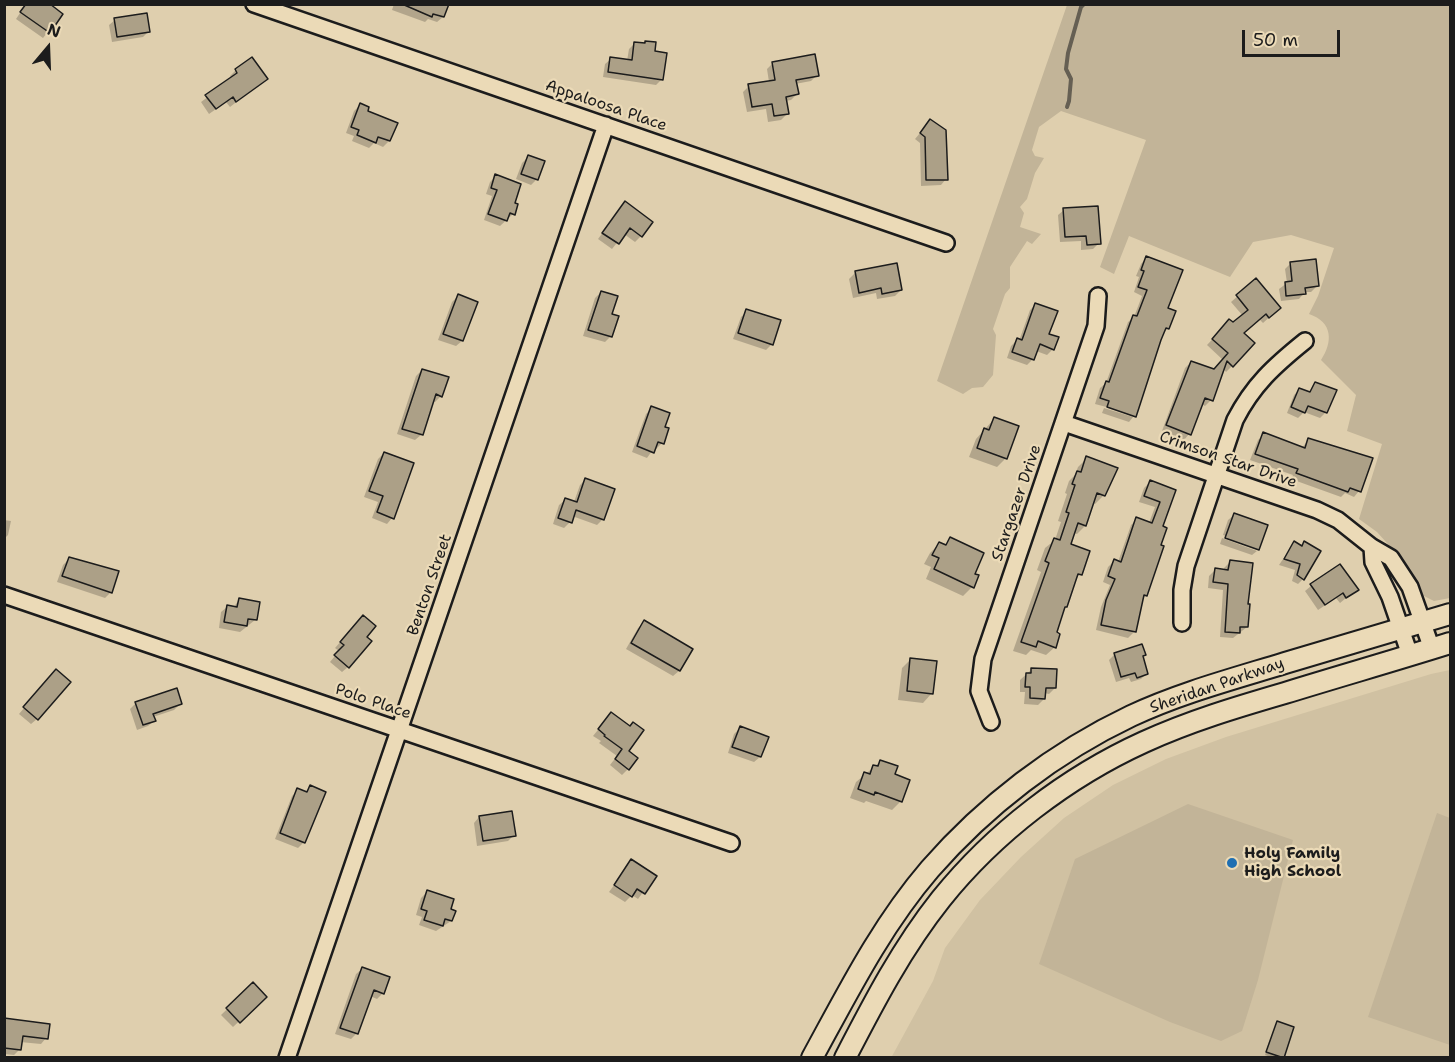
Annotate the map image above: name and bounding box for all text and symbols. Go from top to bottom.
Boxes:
north arrow [18,18,78,78]
scale bar [1245,18,1342,56]
text: N [45,19,63,43]
text: 50 m [1253,28,1298,52]
street label: Appaloosa Place [543,76,669,136]
street label: Crimson Star Drive [1157,427,1299,493]
street label: Stargazer Drive [988,442,1046,564]
street label: Benton Street [404,532,456,638]
street label: Sheridan Parkway [1147,654,1287,718]
street label: Polo Place [333,680,413,724]
place label: Holy Family High School [1244,844,1341,882]
marker: Holy Family High School [1225,856,1239,870]

